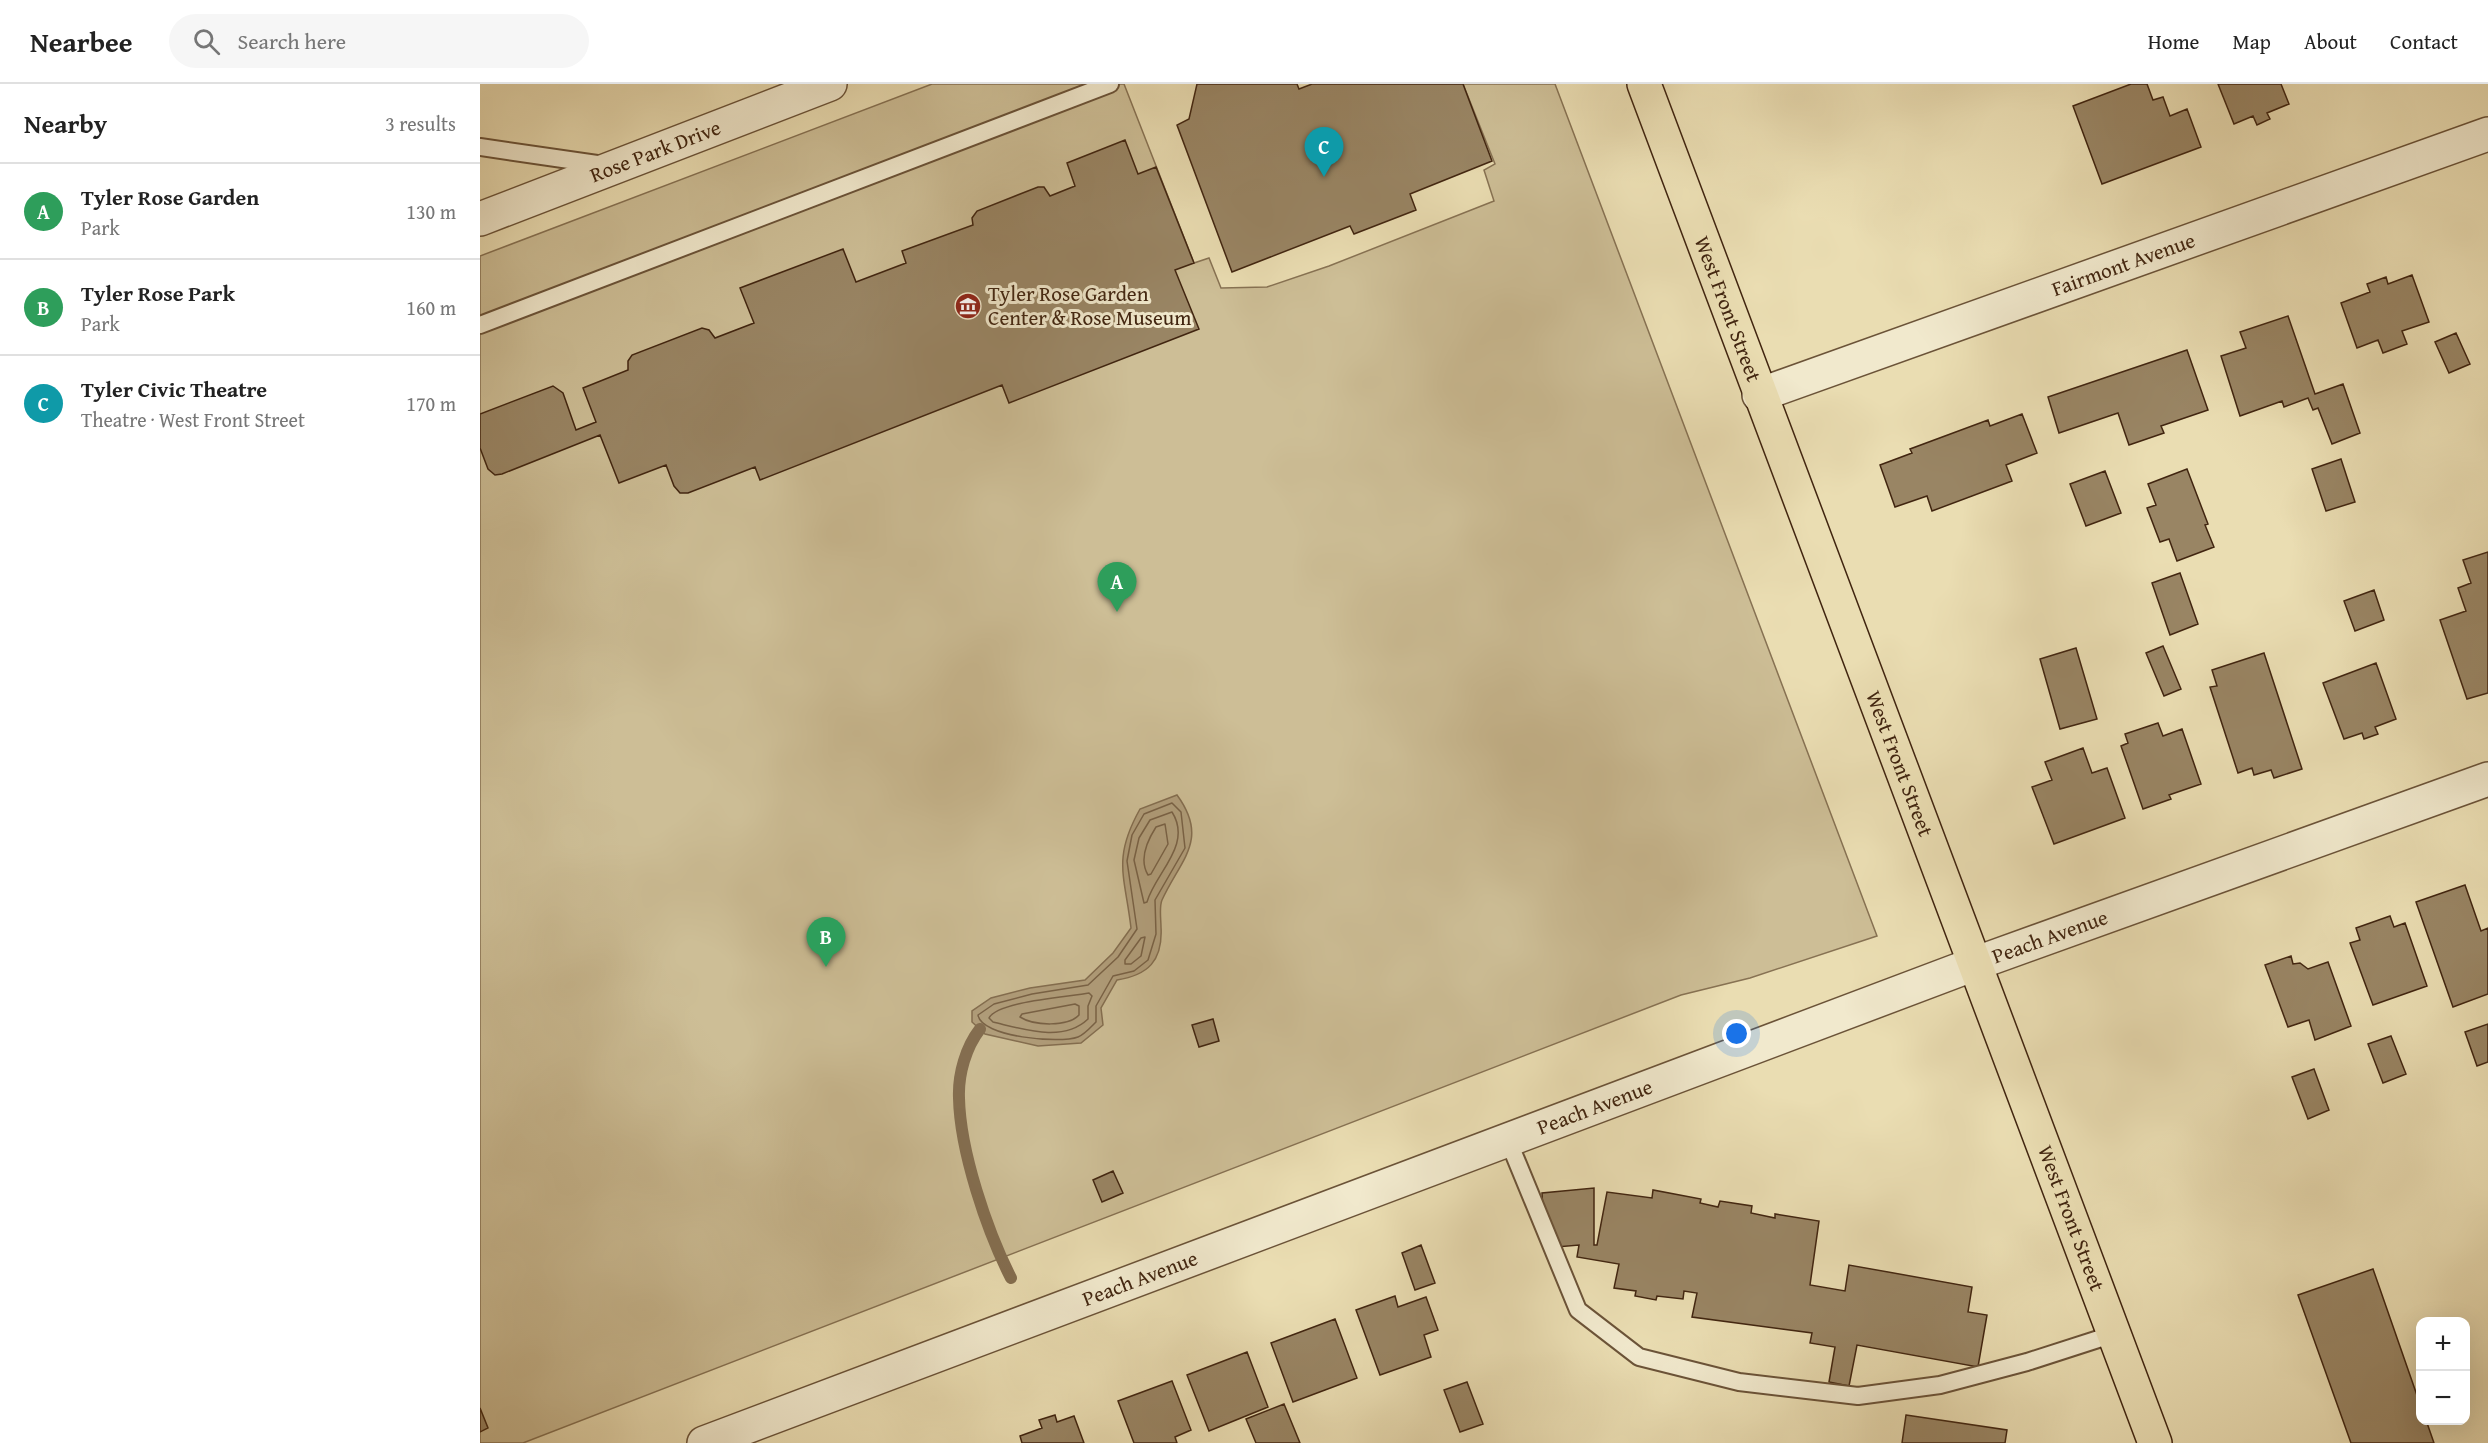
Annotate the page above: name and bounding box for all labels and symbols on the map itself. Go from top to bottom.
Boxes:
street label: Rose Park Drive [585,112,725,190]
pin: C [1304,128,1344,177]
street label: Fairmont Avenue [2047,224,2199,304]
street label: West Front Street [1687,231,1770,387]
place label: Tyler Rose Garden Center & Rose Museum [988,278,1191,333]
museum icon: Tyler Rose Garden Center & Rose Museum [953,291,983,321]
pin: A [1098,562,1136,612]
street label: West Front Street [1858,686,1942,841]
street label: Peach Avenue [1988,901,2112,971]
pin: B [806,918,846,967]
your location [1722,1019,1751,1048]
street label: Peach Avenue [1532,1071,1657,1143]
street label: West Front Street [2030,1141,2113,1296]
street label: Peach Avenue [1078,1242,1202,1314]

